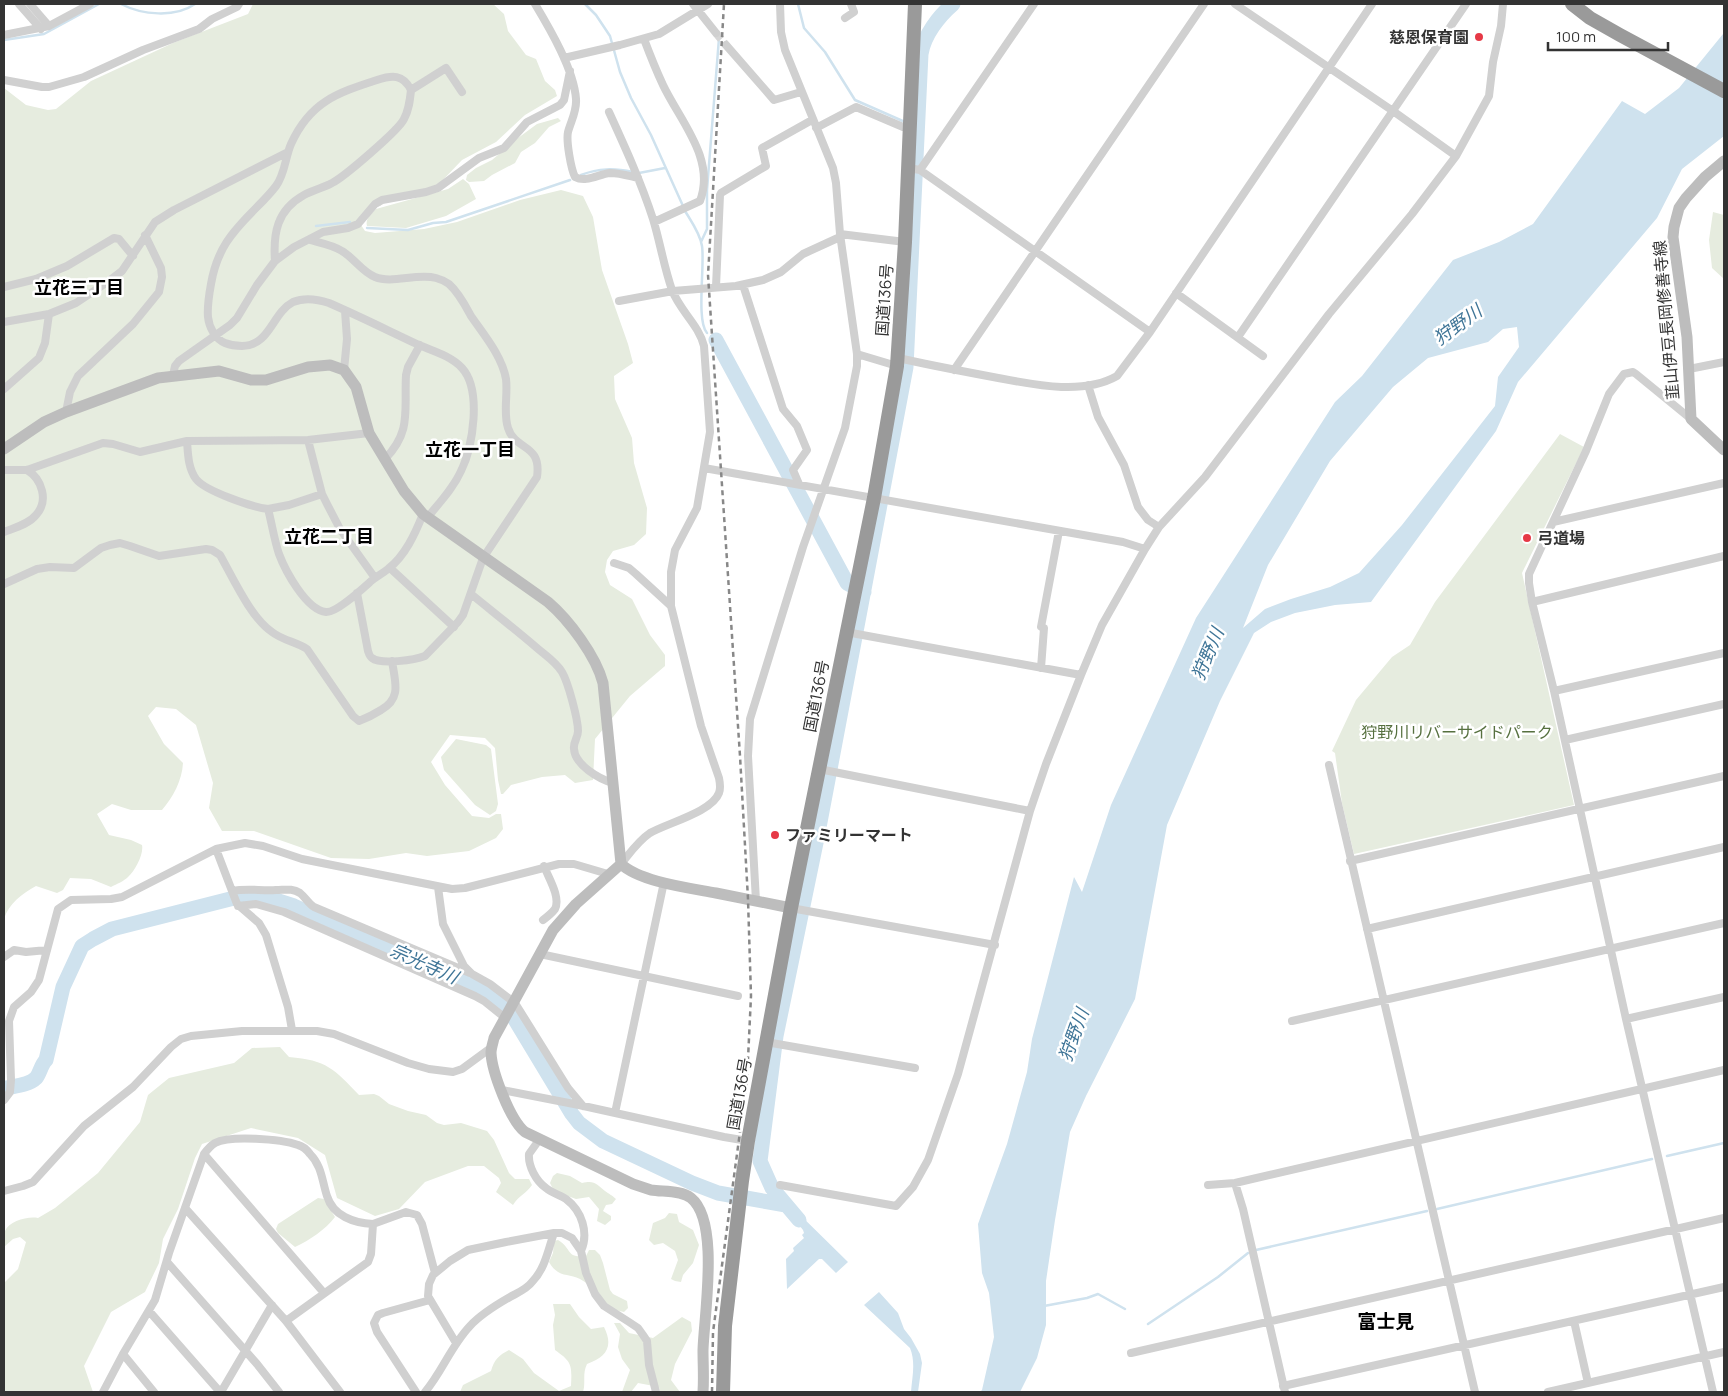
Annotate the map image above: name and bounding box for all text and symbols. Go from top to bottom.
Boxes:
scale bar [1548,20,1668,52]
place label: 慈恩保育園 [1389,26,1469,48]
text: 100 m [1556,26,1596,47]
marker: 慈恩保育園 [1473,31,1485,43]
street label: 韮山伊豆長岡修善寺線 [1648,239,1684,401]
street label: 国道136号 [870,263,898,337]
district label: 立花三丁目 [34,275,124,299]
water label: 狩野川 [1429,297,1488,350]
district label: 立花一丁目 [425,437,515,461]
district label: 立花二丁目 [284,524,374,548]
place label: 弓道場 [1537,527,1585,549]
marker: 弓道場 [1521,532,1533,544]
water label: 狩野川 [1185,622,1229,683]
street label: 国道136号 [798,658,834,734]
park label: 狩野川リバーサイドパーク [1361,721,1553,743]
place label: ファミリーマート [785,824,913,846]
marker: ファミリーマート [769,829,781,841]
water label: 宗光寺川 [387,937,464,990]
water label: 狩野川 [1053,1003,1094,1064]
street label: 国道136号 [722,1056,756,1132]
district label: 富士見 [1357,1308,1415,1334]

